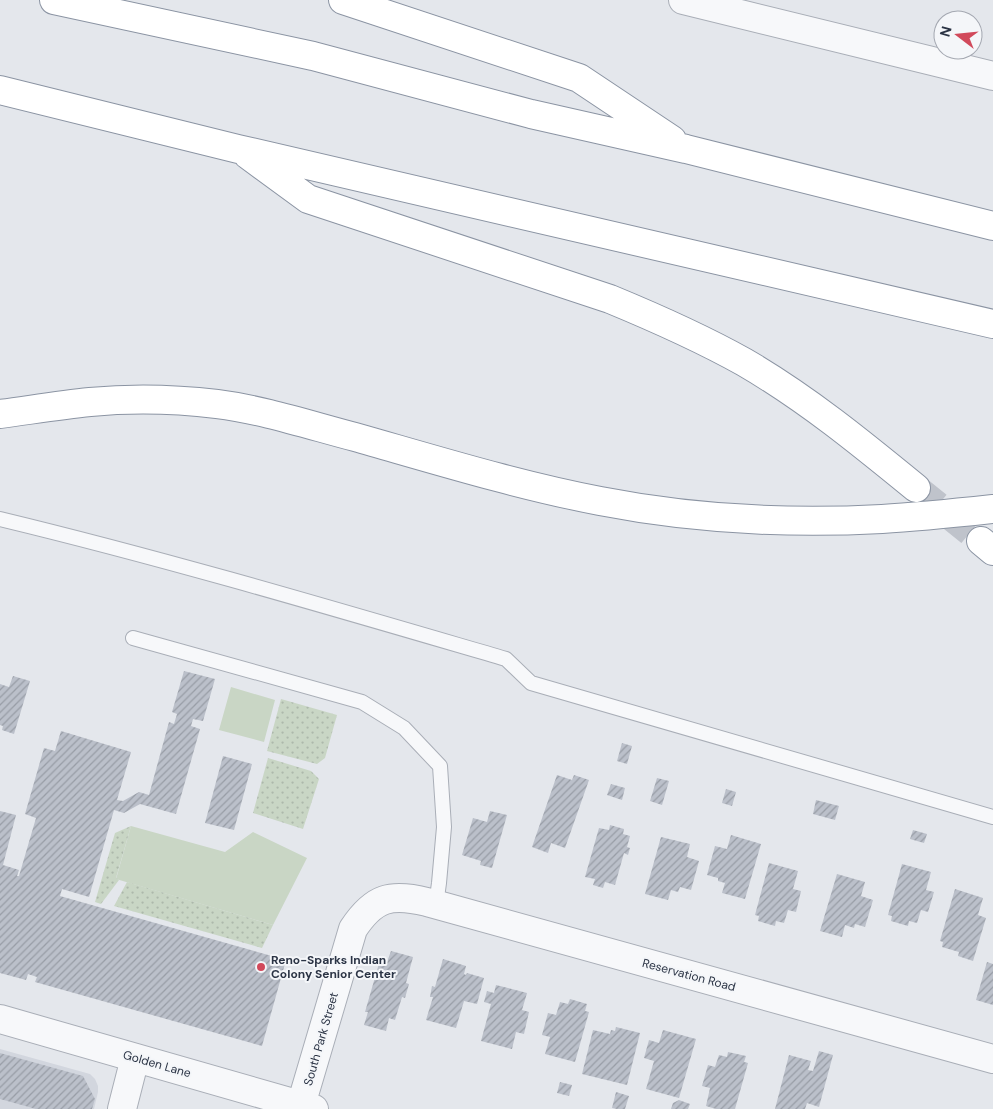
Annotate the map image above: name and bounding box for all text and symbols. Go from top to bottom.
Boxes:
north arrow [933,10,983,60]
text: N [935,24,956,39]
place label: Reno-Sparks Indian Colony Senior Center [271,952,396,982]
street label: Reservation Road [641,955,737,995]
marker: Reno-Sparks Indian Colony Senior Center [255,961,267,973]
street label: South Park Street [300,990,342,1088]
street label: Golden Lane [121,1047,193,1081]

